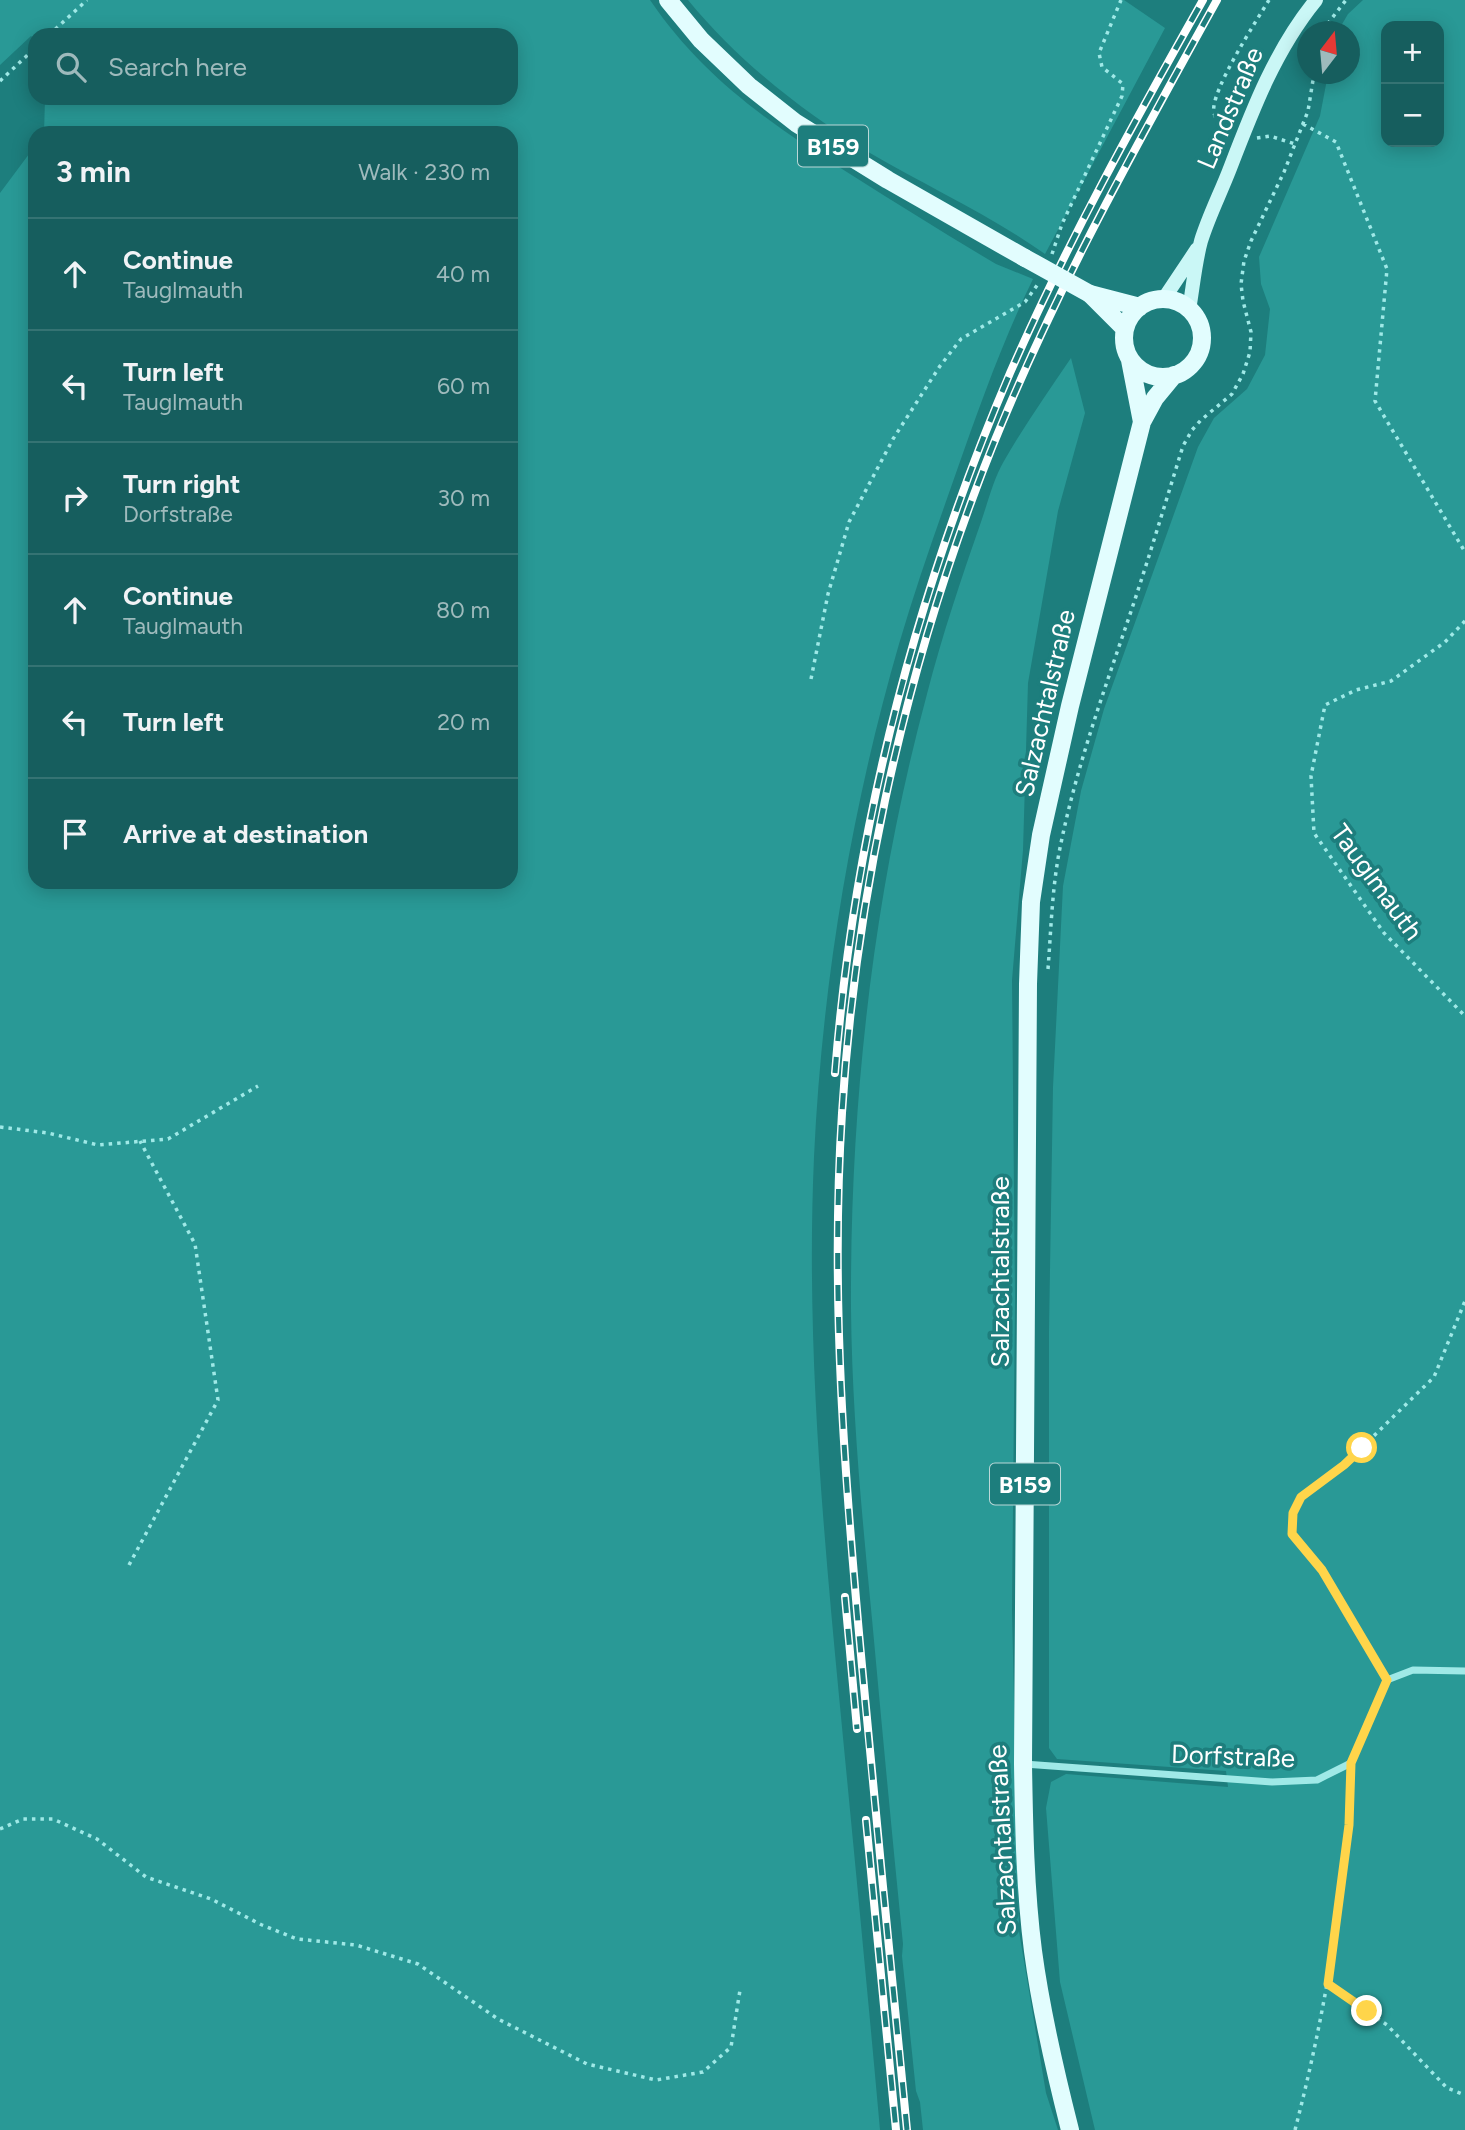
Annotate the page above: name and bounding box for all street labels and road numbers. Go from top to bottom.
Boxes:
street label: Landstraße [1190,42,1270,174]
road number: B159 [798,126,868,166]
street label: Salzachtalstraße [1008,606,1082,800]
street label: Tauglmauth [1324,818,1430,946]
street label: Salzachtalstraße [984,1176,1016,1368]
road number: B159 [990,1464,1060,1504]
street label: Dorfstraße [1170,1738,1296,1774]
street label: Salzachtalstraße [981,1744,1023,1936]

